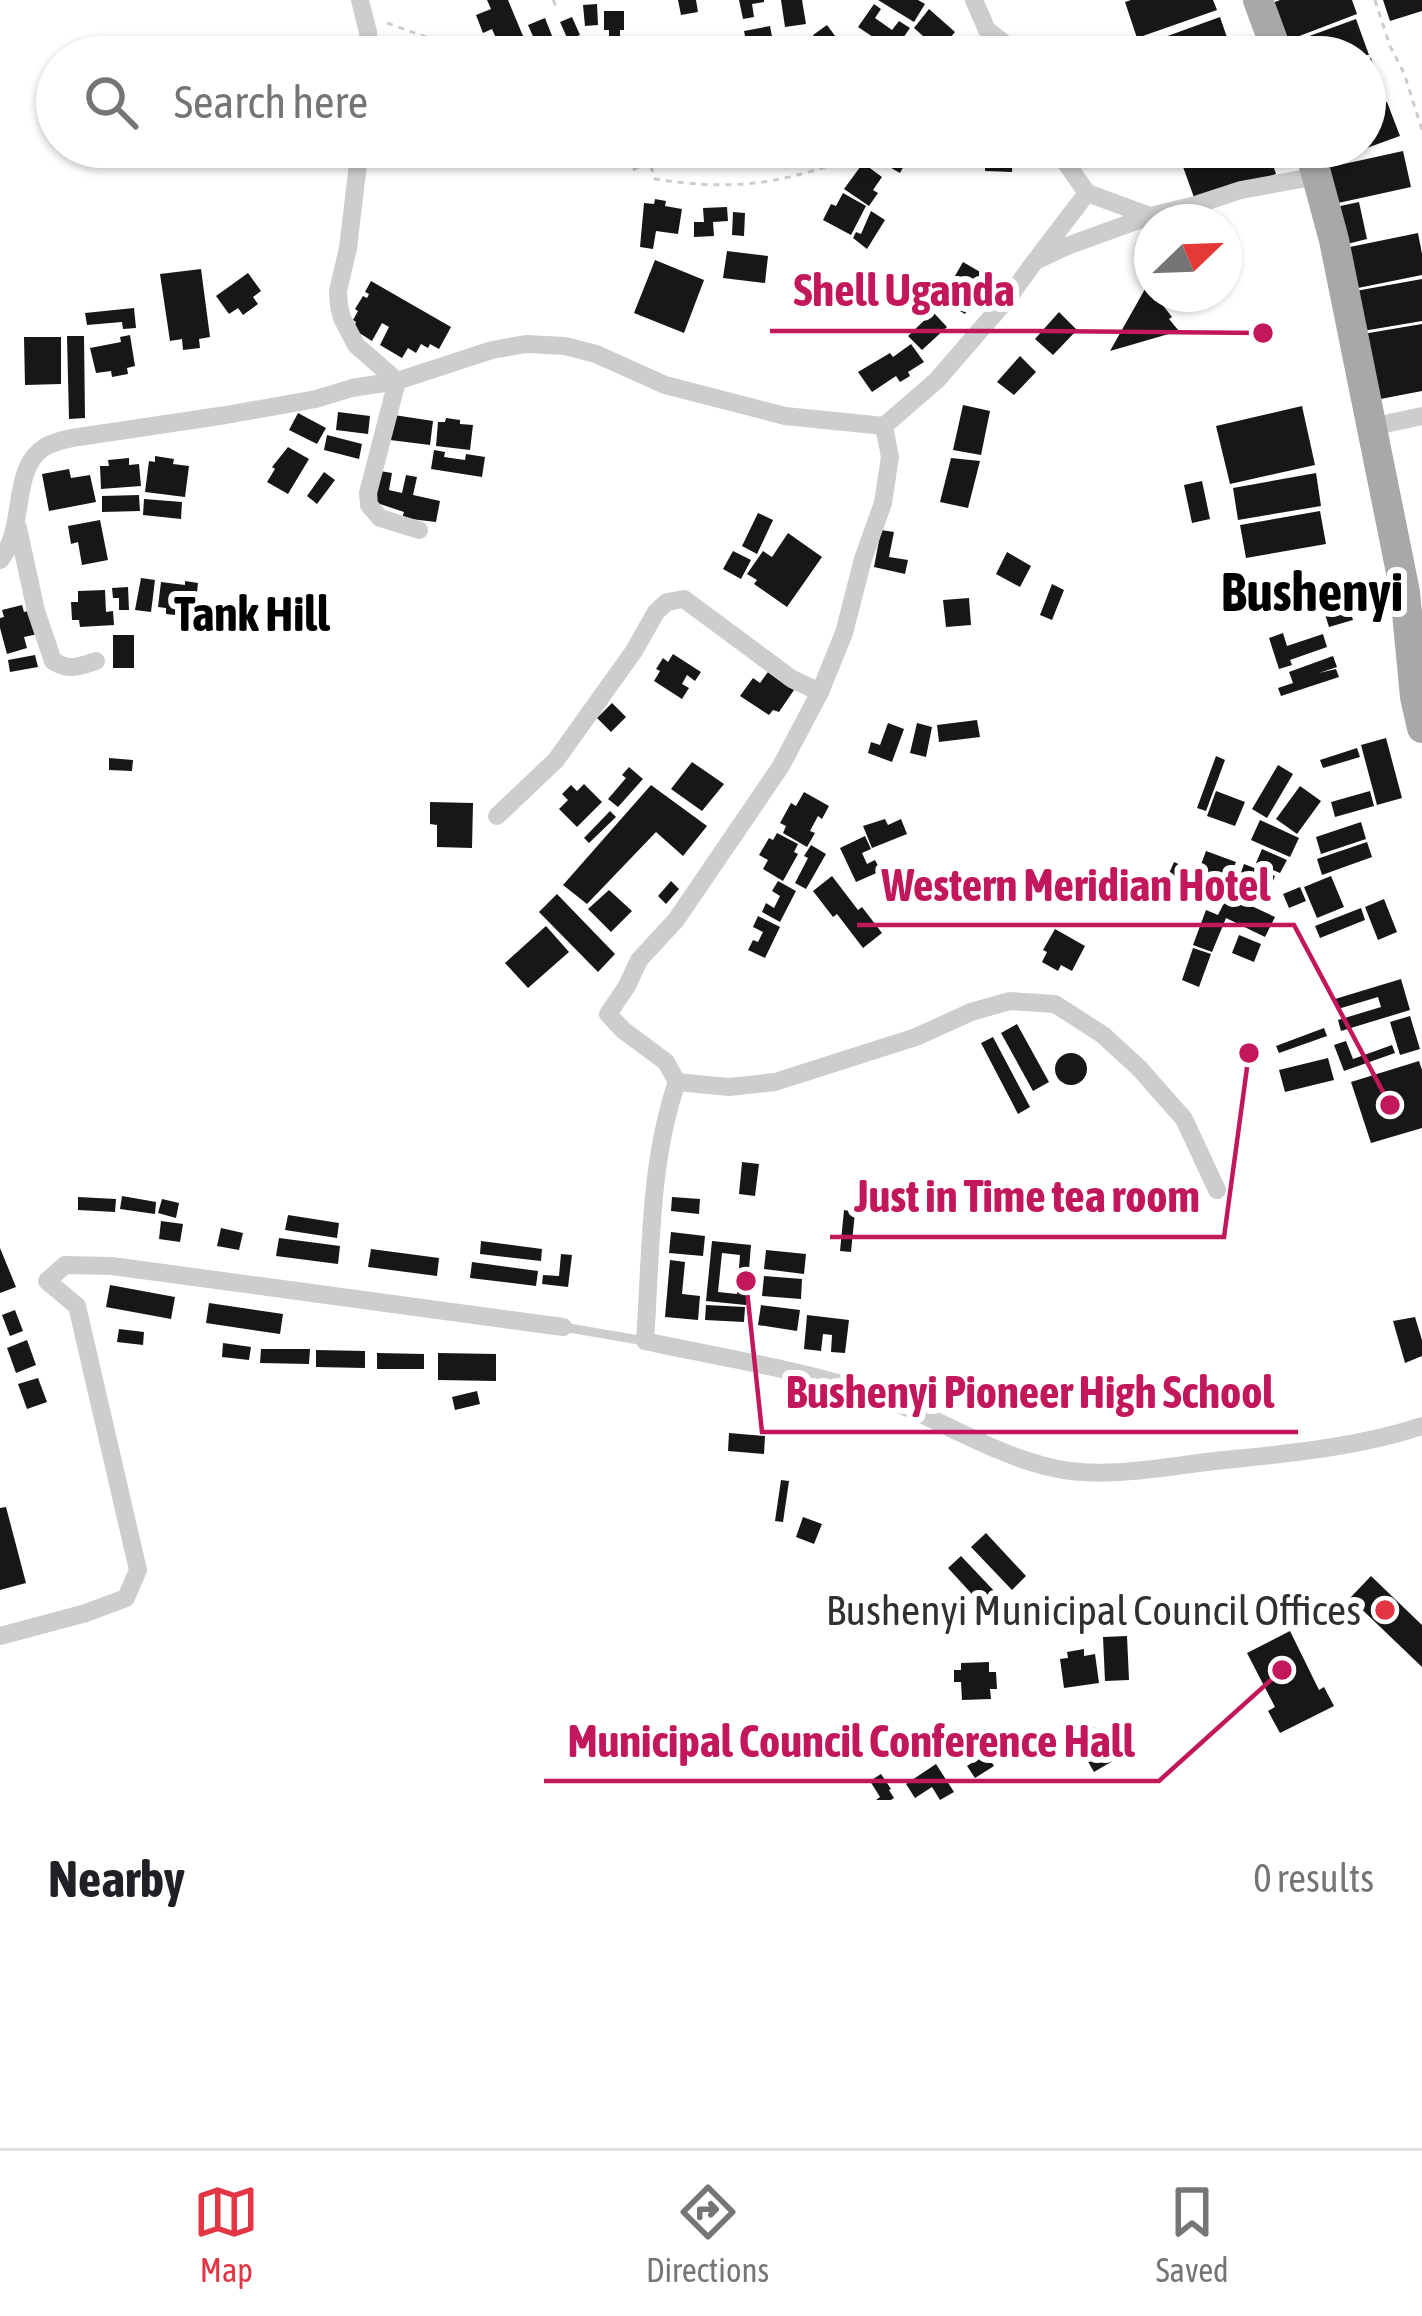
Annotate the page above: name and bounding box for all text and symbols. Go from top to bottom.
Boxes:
search box [36,36,1386,168]
icon: search [78,69,144,135]
text: Search here [174,76,368,128]
north arrow [1134,204,1242,312]
callout: Shell Uganda [770,250,1039,331]
text: Shell Uganda [793,264,1015,316]
district label: Bushenyi [1221,561,1403,622]
district label: Tank Hill [174,586,331,641]
callout: Western Meridian Hotel [857,844,1294,925]
text: Western Meridian Hotel [881,859,1271,911]
callout: Just in Time tea room [830,1156,1224,1237]
text: Just in Time tea room [853,1170,1200,1222]
callout: Bushenyi Pioneer High School [762,1351,1298,1432]
text: Bushenyi Pioneer High School [786,1366,1275,1418]
place label: Bushenyi Municipal Council Offices [826,1586,1361,1634]
marker: Bushenyi Municipal Council Offices [1372,1597,1398,1623]
callout: Municipal Council Conference Hall [544,1700,1159,1781]
text: Municipal Council Conference Hall [567,1715,1136,1767]
text: Nearby [48,1849,185,1908]
text: 0 results [1253,1856,1374,1900]
tab: Map [193,2179,259,2289]
tab: Directions [646,2179,769,2289]
tab: Saved [1156,2179,1229,2289]

